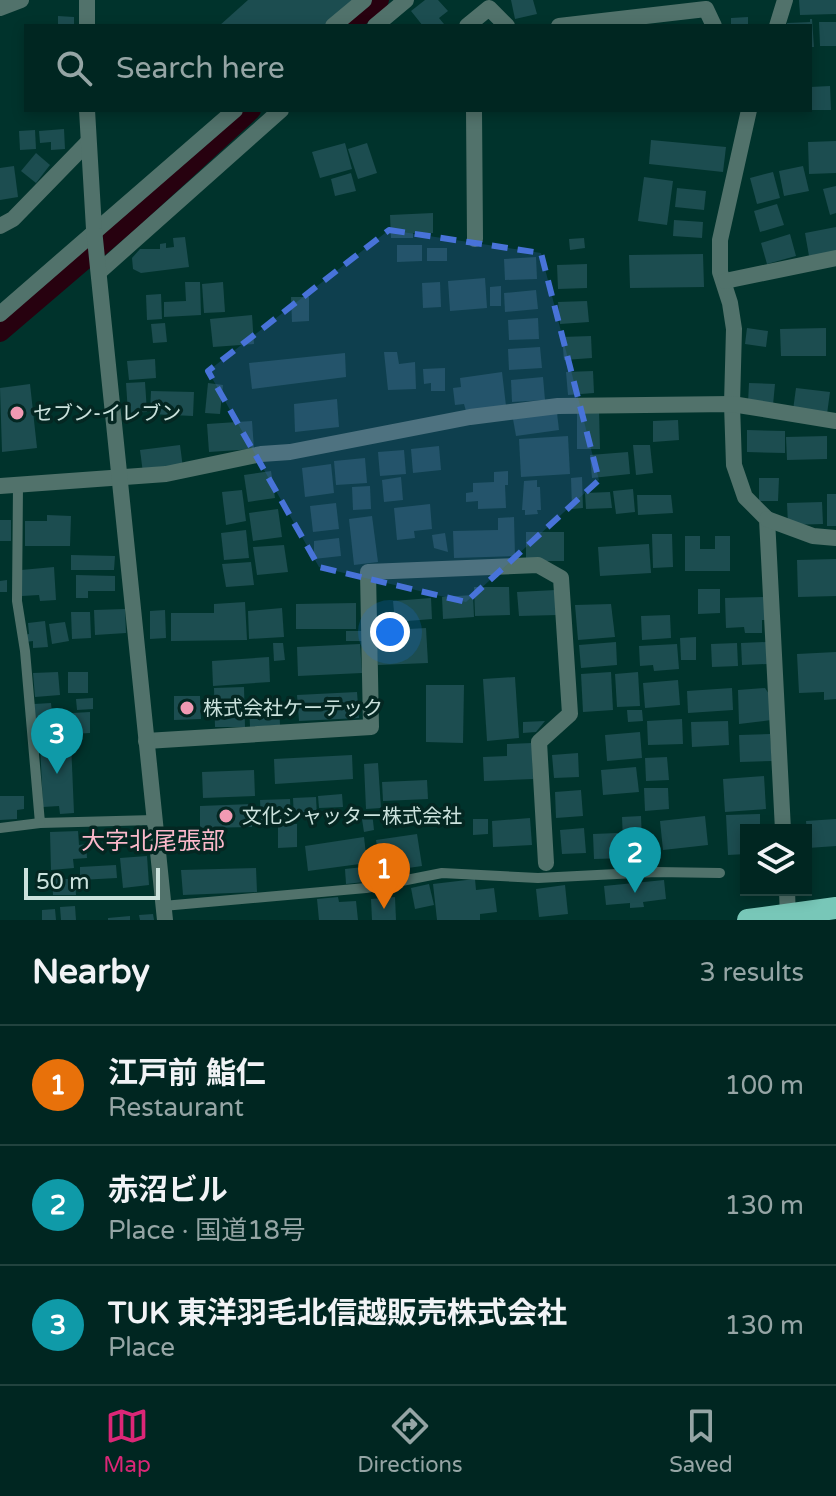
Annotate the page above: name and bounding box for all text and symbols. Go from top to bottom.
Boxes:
search box [24,24,812,112]
icon: search [52,46,96,90]
text: Search here [116,50,285,87]
place label: セブン-イレブン [33,402,181,426]
marker: セブン-イレブン [8,404,26,422]
your location [370,612,410,652]
place label: 株式会社ケーテック [203,697,383,721]
marker: 株式会社ケーテック [178,699,196,717]
pin: 3 [31,708,83,774]
place label: 文化シャッター株式会社 [242,805,462,829]
marker: 文化シャッター株式会社 [217,807,235,825]
map controls [740,824,812,896]
button: layers [740,824,812,896]
district label: 大字北尾張部 [81,827,225,856]
pin: 2 [609,827,661,893]
pin: 1 [358,843,410,909]
scale bar [24,864,160,900]
text: 50 m [36,869,90,895]
text: Nearby [32,952,150,993]
text: 3 results [699,957,804,988]
text: 江戸前 鮨仁 [108,1055,266,1092]
text: 1 [50,1070,66,1101]
text: 100 m [724,1070,804,1101]
text: Restaurant [108,1092,244,1123]
text: 赤沼ビル [108,1172,228,1209]
text: 2 [50,1190,66,1221]
text: 130 m [724,1190,804,1221]
text: Place · 国道18号 [108,1215,306,1246]
text: TUK 東洋羽毛北信越販売株式会社 [108,1295,567,1332]
text: 3 [50,1310,66,1341]
text: 130 m [724,1310,804,1341]
text: Place [108,1332,175,1363]
tab: Map [103,1404,151,1478]
tab: Directions [357,1404,463,1478]
tab: Saved [669,1404,733,1478]

